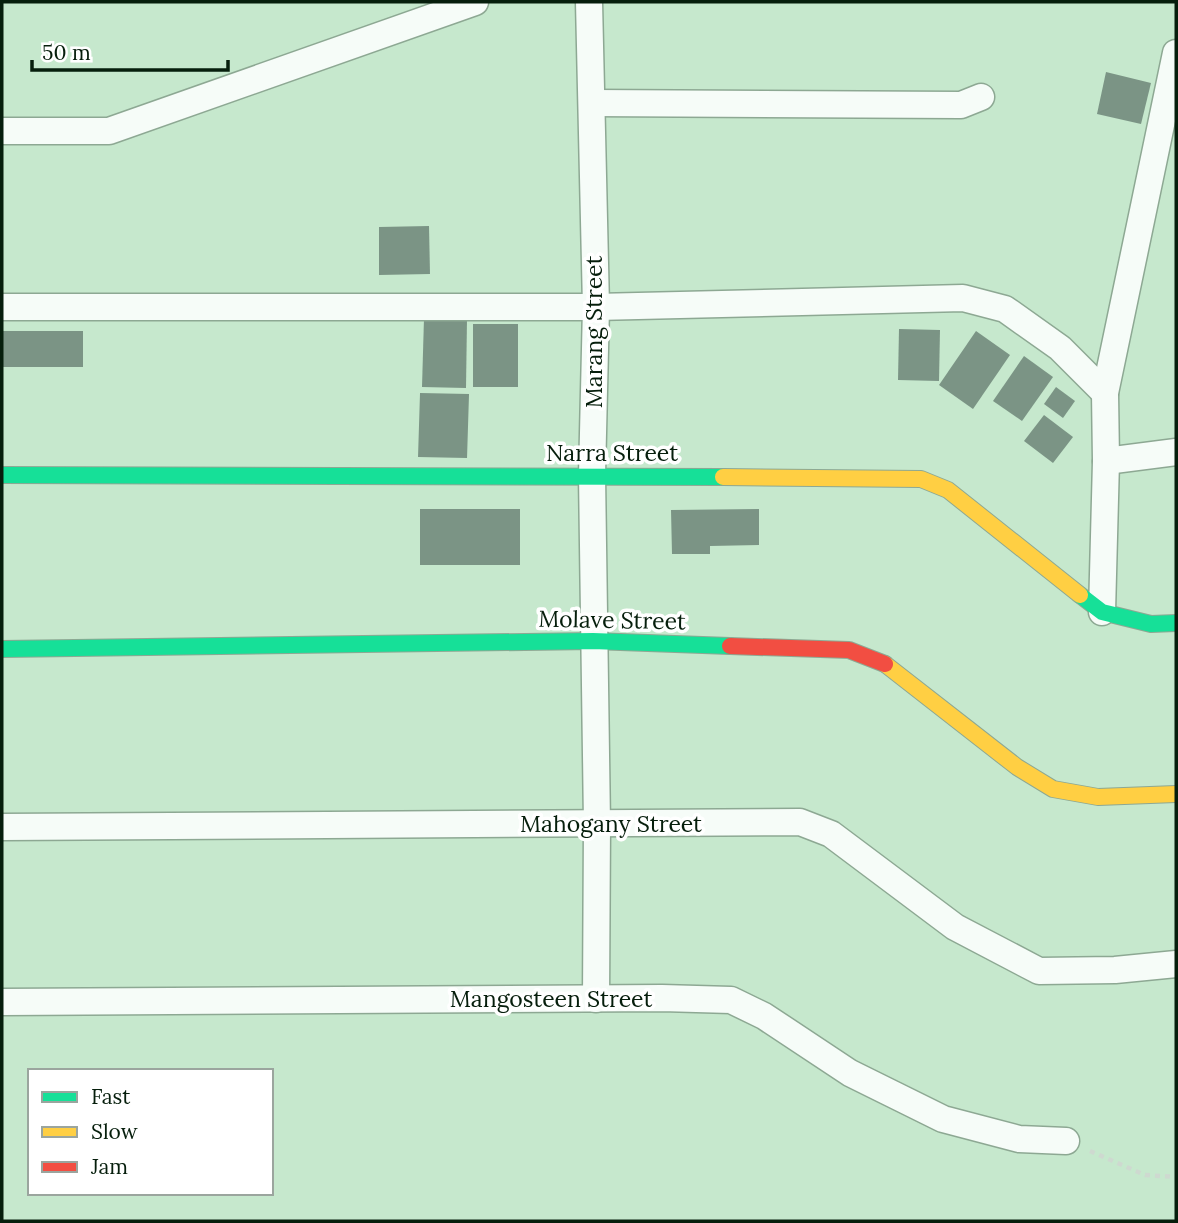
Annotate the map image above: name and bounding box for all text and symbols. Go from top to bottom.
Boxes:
scale bar [32,28,228,72]
text: 50 m [42,39,91,66]
street label: Marang Street [579,256,608,408]
street label: Narra Street [546,438,678,467]
street label: Molave Street [538,604,686,635]
street label: Mahogany Street [520,809,702,838]
street label: Mangosteen Street [450,984,652,1013]
legend [28,1069,273,1195]
text: Fast [91,1083,131,1110]
text: Slow [91,1118,138,1145]
text: Jam [90,1153,128,1180]

